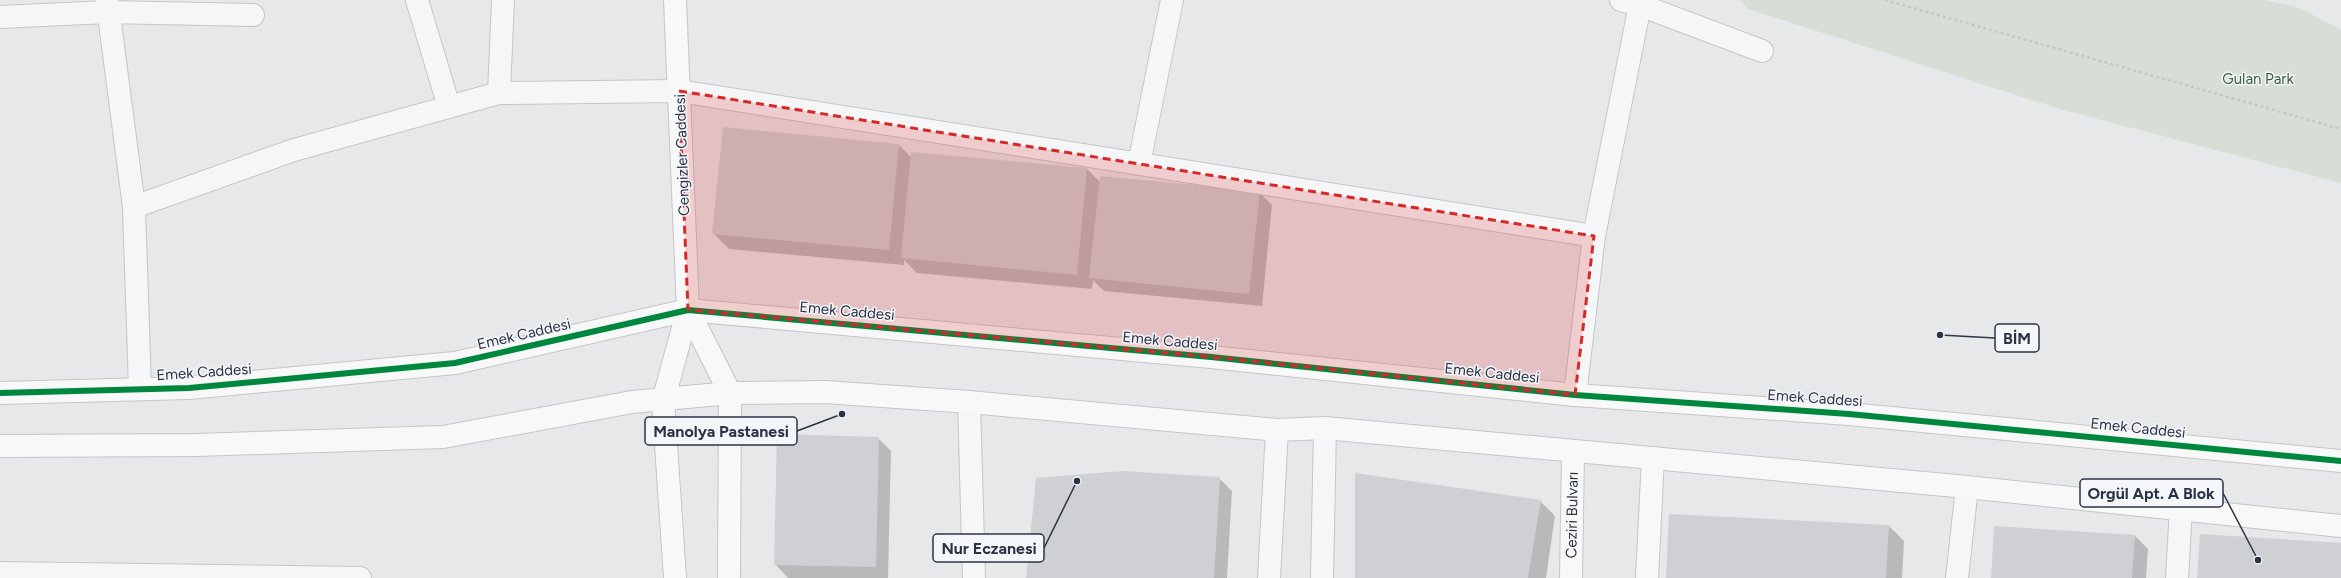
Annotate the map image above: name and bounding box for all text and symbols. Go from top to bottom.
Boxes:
park label: Gulan Park [2222,70,2294,88]
street label: Cengizler Caddesi [671,94,693,216]
street label: Emek Caddesi [799,298,895,324]
street label: Emek Caddesi [475,314,573,354]
callout: BİM [1995,324,2039,352]
street label: Emek Caddesi [1122,328,1218,354]
text: BİM [2003,329,2031,348]
street label: Emek Caddesi [1444,359,1540,387]
street label: Emek Caddesi [156,360,252,384]
street label: Emek Caddesi [1767,386,1863,410]
street label: Emek Caddesi [2090,414,2186,442]
callout: Manolya Pastanesi [645,417,797,445]
text: Manolya Pastanesi [653,422,789,441]
street label: Ceziri Bulvarı [1562,471,1582,559]
callout: Orgül Apt. A Blok [2080,479,2223,507]
text: Orgül Apt. A Blok [2087,484,2215,503]
callout: Nur Eczanesi [933,534,1044,562]
text: Nur Eczanesi [941,539,1037,558]

